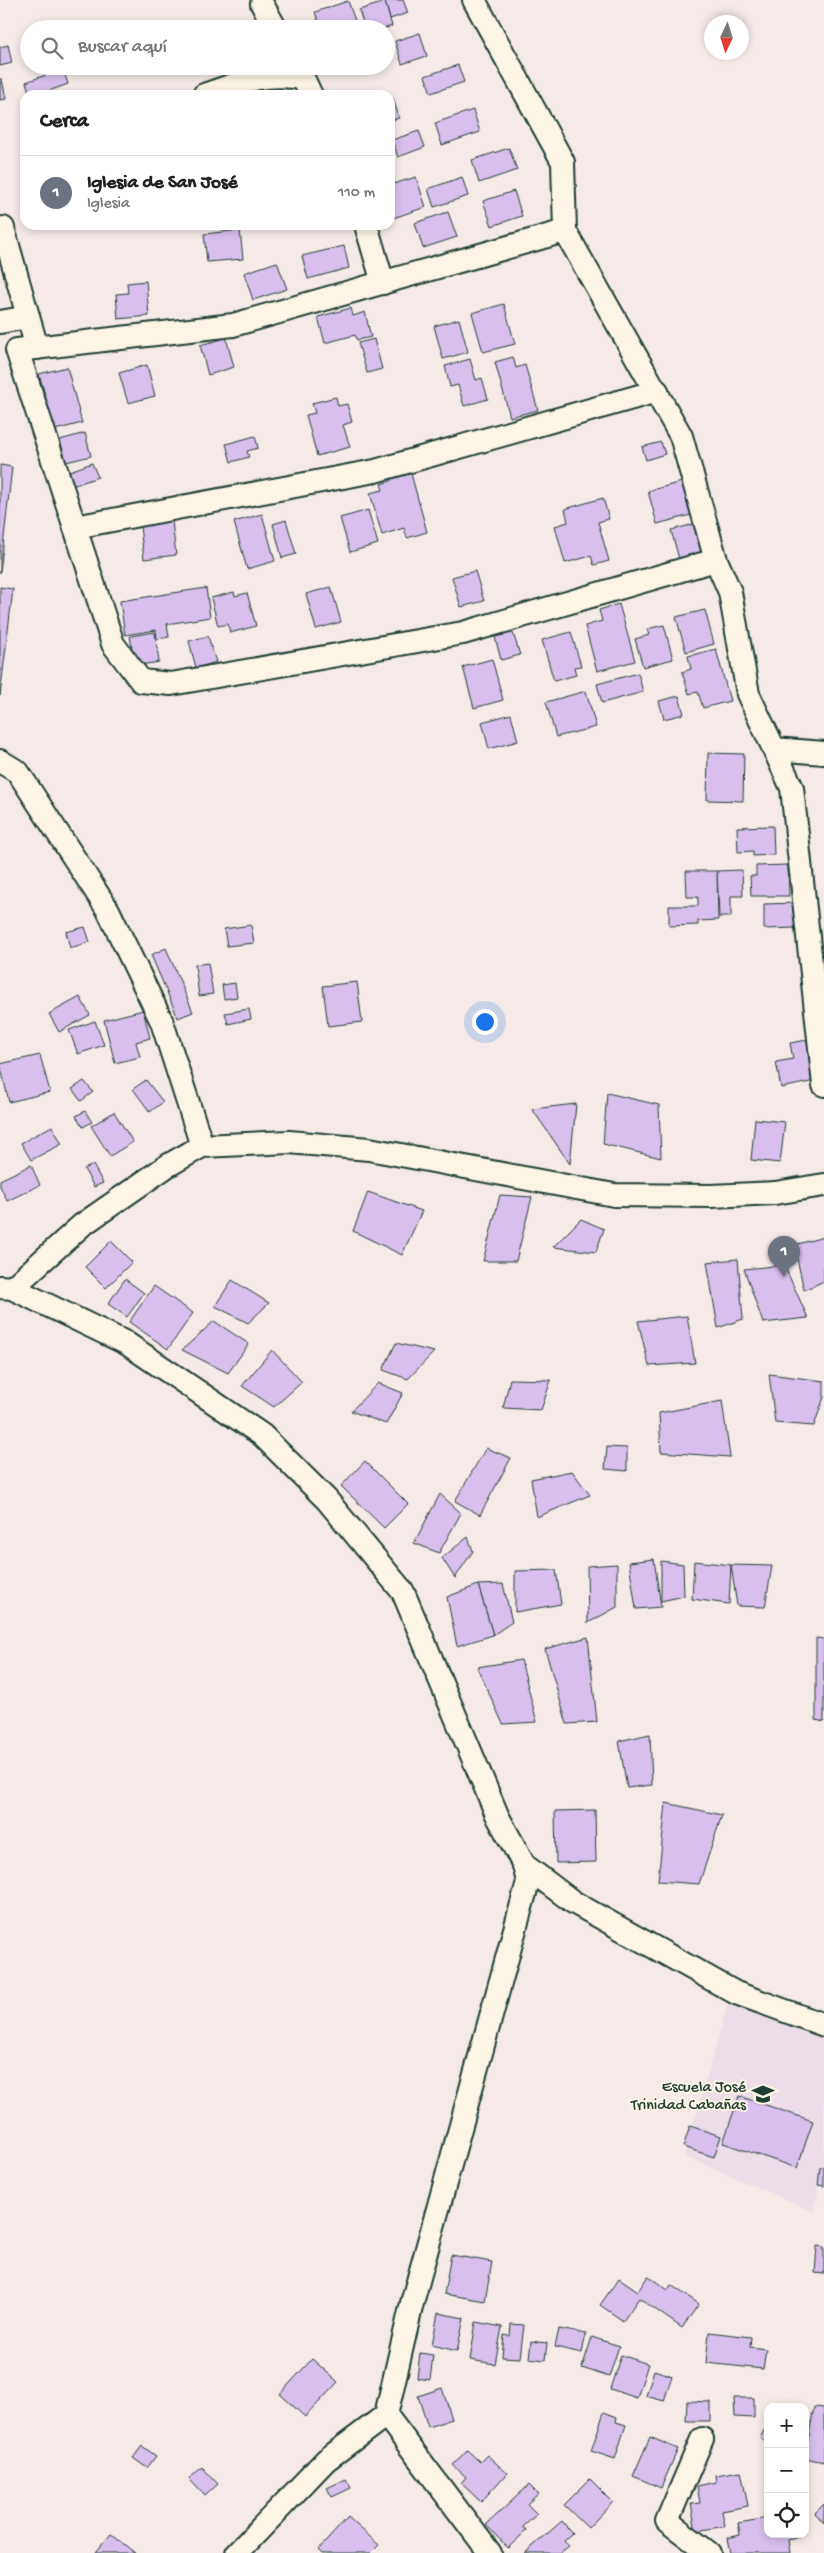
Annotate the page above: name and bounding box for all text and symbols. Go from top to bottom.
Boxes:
north arrow [704,15,749,60]
search box [20,20,395,75]
icon: search [38,34,66,62]
text: Buscar aquí [78,36,167,59]
text: Cerca [40,110,88,135]
text: Iglesia de San José [87,172,238,195]
text: 1 [53,184,59,203]
text: 110 m [338,184,375,203]
text: Iglesia [87,195,130,214]
your location [472,1009,498,1035]
pin: 1 [768,1236,800,1277]
place label: Escuela José Trinidad Cabañas [630,2079,747,2116]
school or university icon: Escuela José Trinidad Cabañas [750,2081,776,2107]
map controls [764,2403,809,2538]
button: + [764,2403,809,2448]
button: − [764,2448,809,2493]
button: locate [764,2493,809,2538]

